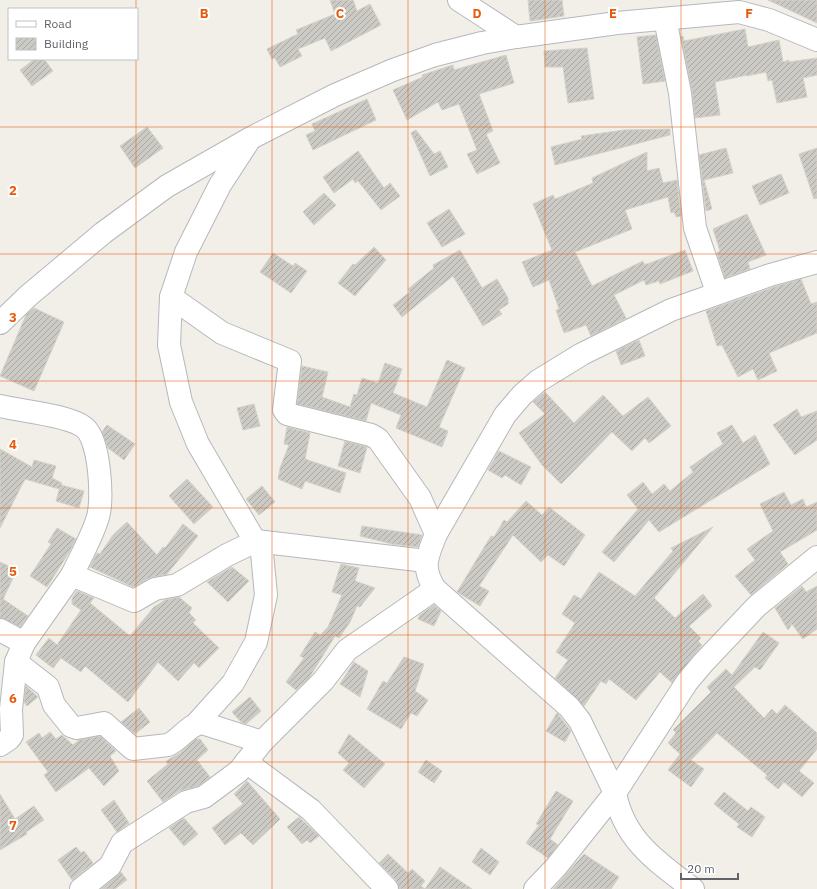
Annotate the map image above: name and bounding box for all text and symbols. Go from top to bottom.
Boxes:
text: B [200,5,209,22]
text: C [336,5,345,22]
text: D [472,5,482,22]
text: E [609,5,617,22]
text: F [745,5,753,22]
legend [8,8,138,60]
text: Road [44,16,72,31]
text: Building [44,36,89,51]
text: 2 [9,182,17,199]
text: 3 [9,309,17,326]
text: 4 [9,436,17,453]
text: 5 [9,563,17,580]
text: 6 [9,690,17,707]
text: 7 [9,817,17,834]
scale bar [681,855,738,881]
text: 20 m [687,861,715,876]

